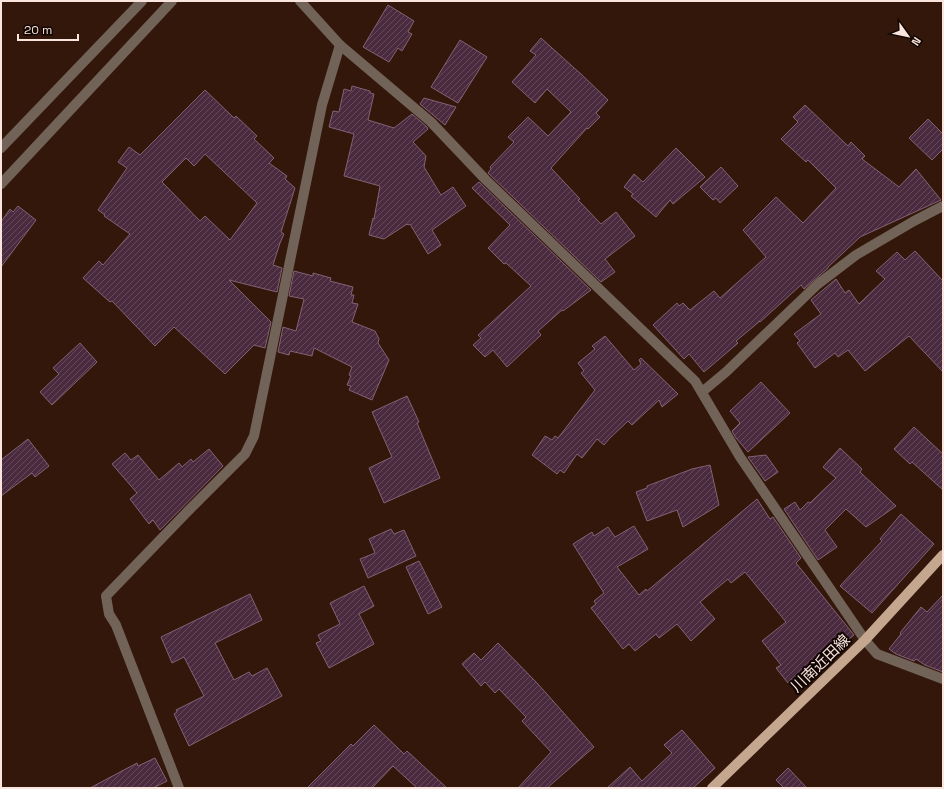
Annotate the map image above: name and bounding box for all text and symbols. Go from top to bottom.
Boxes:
scale bar [18,16,78,42]
north arrow [888,16,928,56]
text: 20 m [24,22,52,38]
text: N [909,35,924,48]
street label: 川南近田線 [786,630,854,696]

